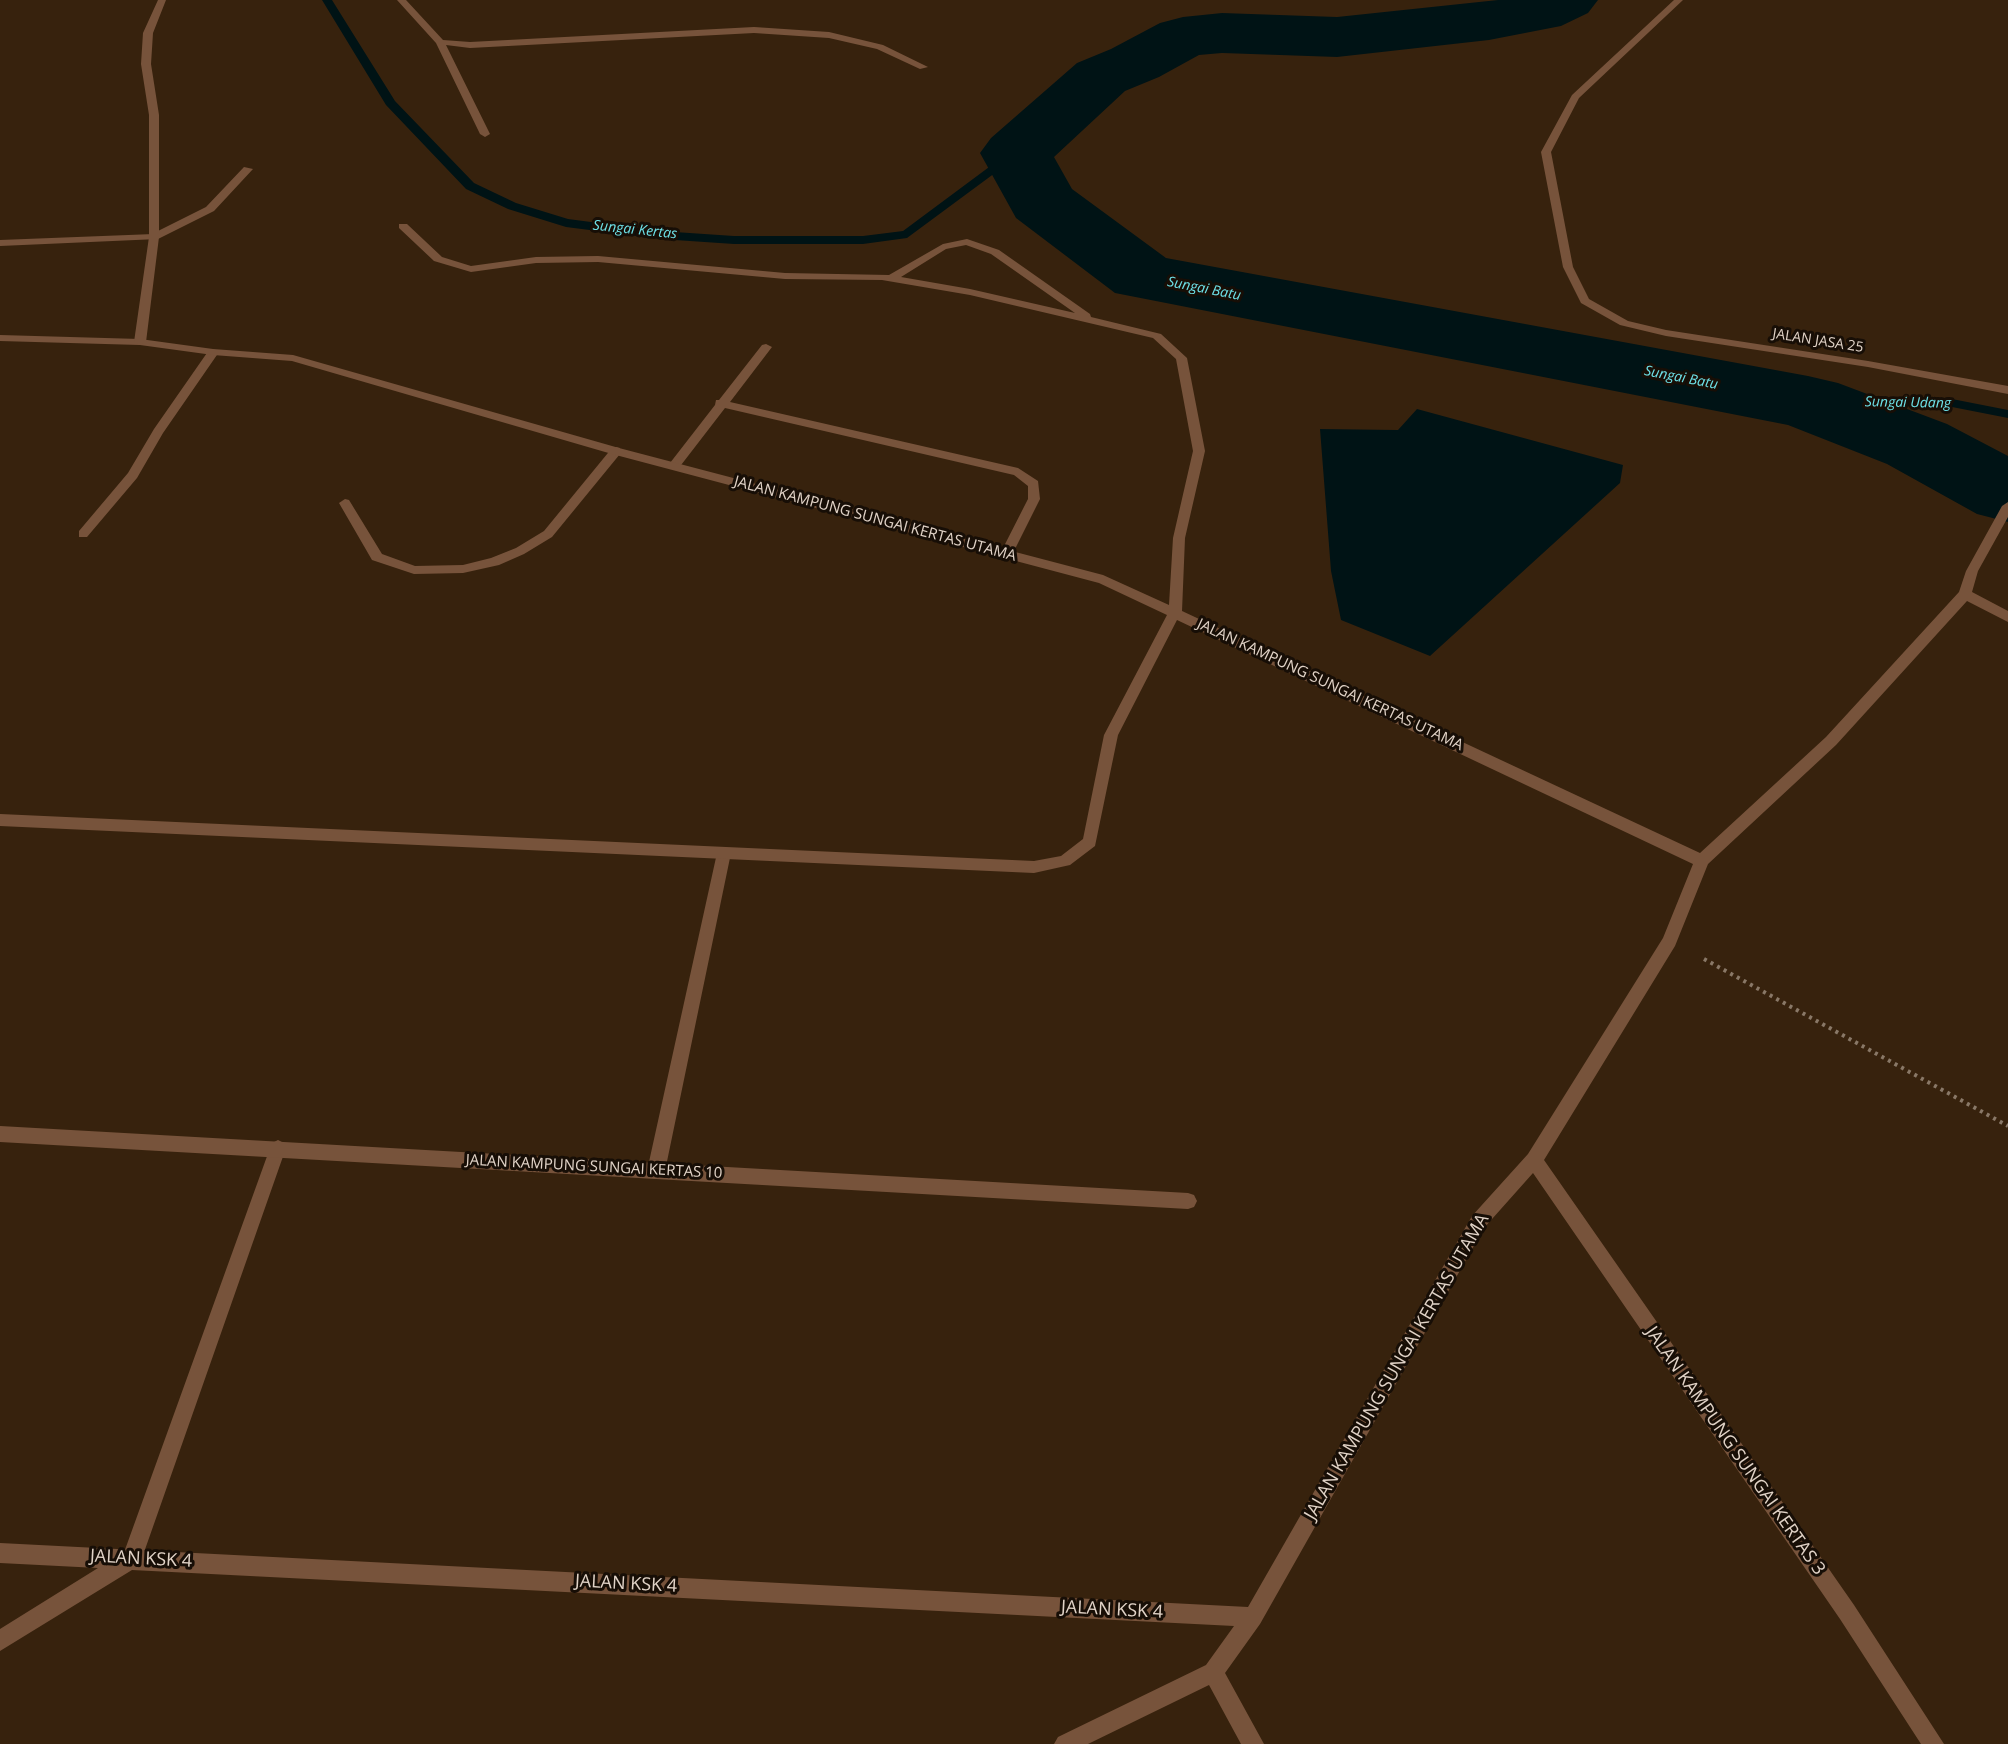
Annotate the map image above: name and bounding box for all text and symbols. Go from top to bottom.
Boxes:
water label: Sungai Kertas [592,217,678,243]
water label: Sungai Batu [1166,274,1242,304]
street label: JALAN JASA 25 [1771,326,1865,356]
water label: Sungai Batu [1643,363,1719,393]
water label: Sungai Udang [1865,394,1951,412]
street label: JALAN KAMPUNG SUNGAI KERTAS UTAMA [732,473,1018,565]
street label: JALAN KAMPUNG SUNGAI KERTAS UTAMA [1194,615,1466,755]
street label: JALAN KAMPUNG SUNGAI KERTAS 10 [465,1151,723,1183]
street label: JALAN KAMPUNG SUNGAI KERTAS UTAMA [1300,1210,1494,1524]
street label: JALAN KAMPUNG SUNGAI KERTAS 3 [1641,1323,1829,1579]
street label: JALAN KSK 4 [89,1546,193,1572]
street label: JALAN KSK 4 [574,1571,678,1597]
street label: JALAN KSK 4 [1060,1597,1164,1623]

